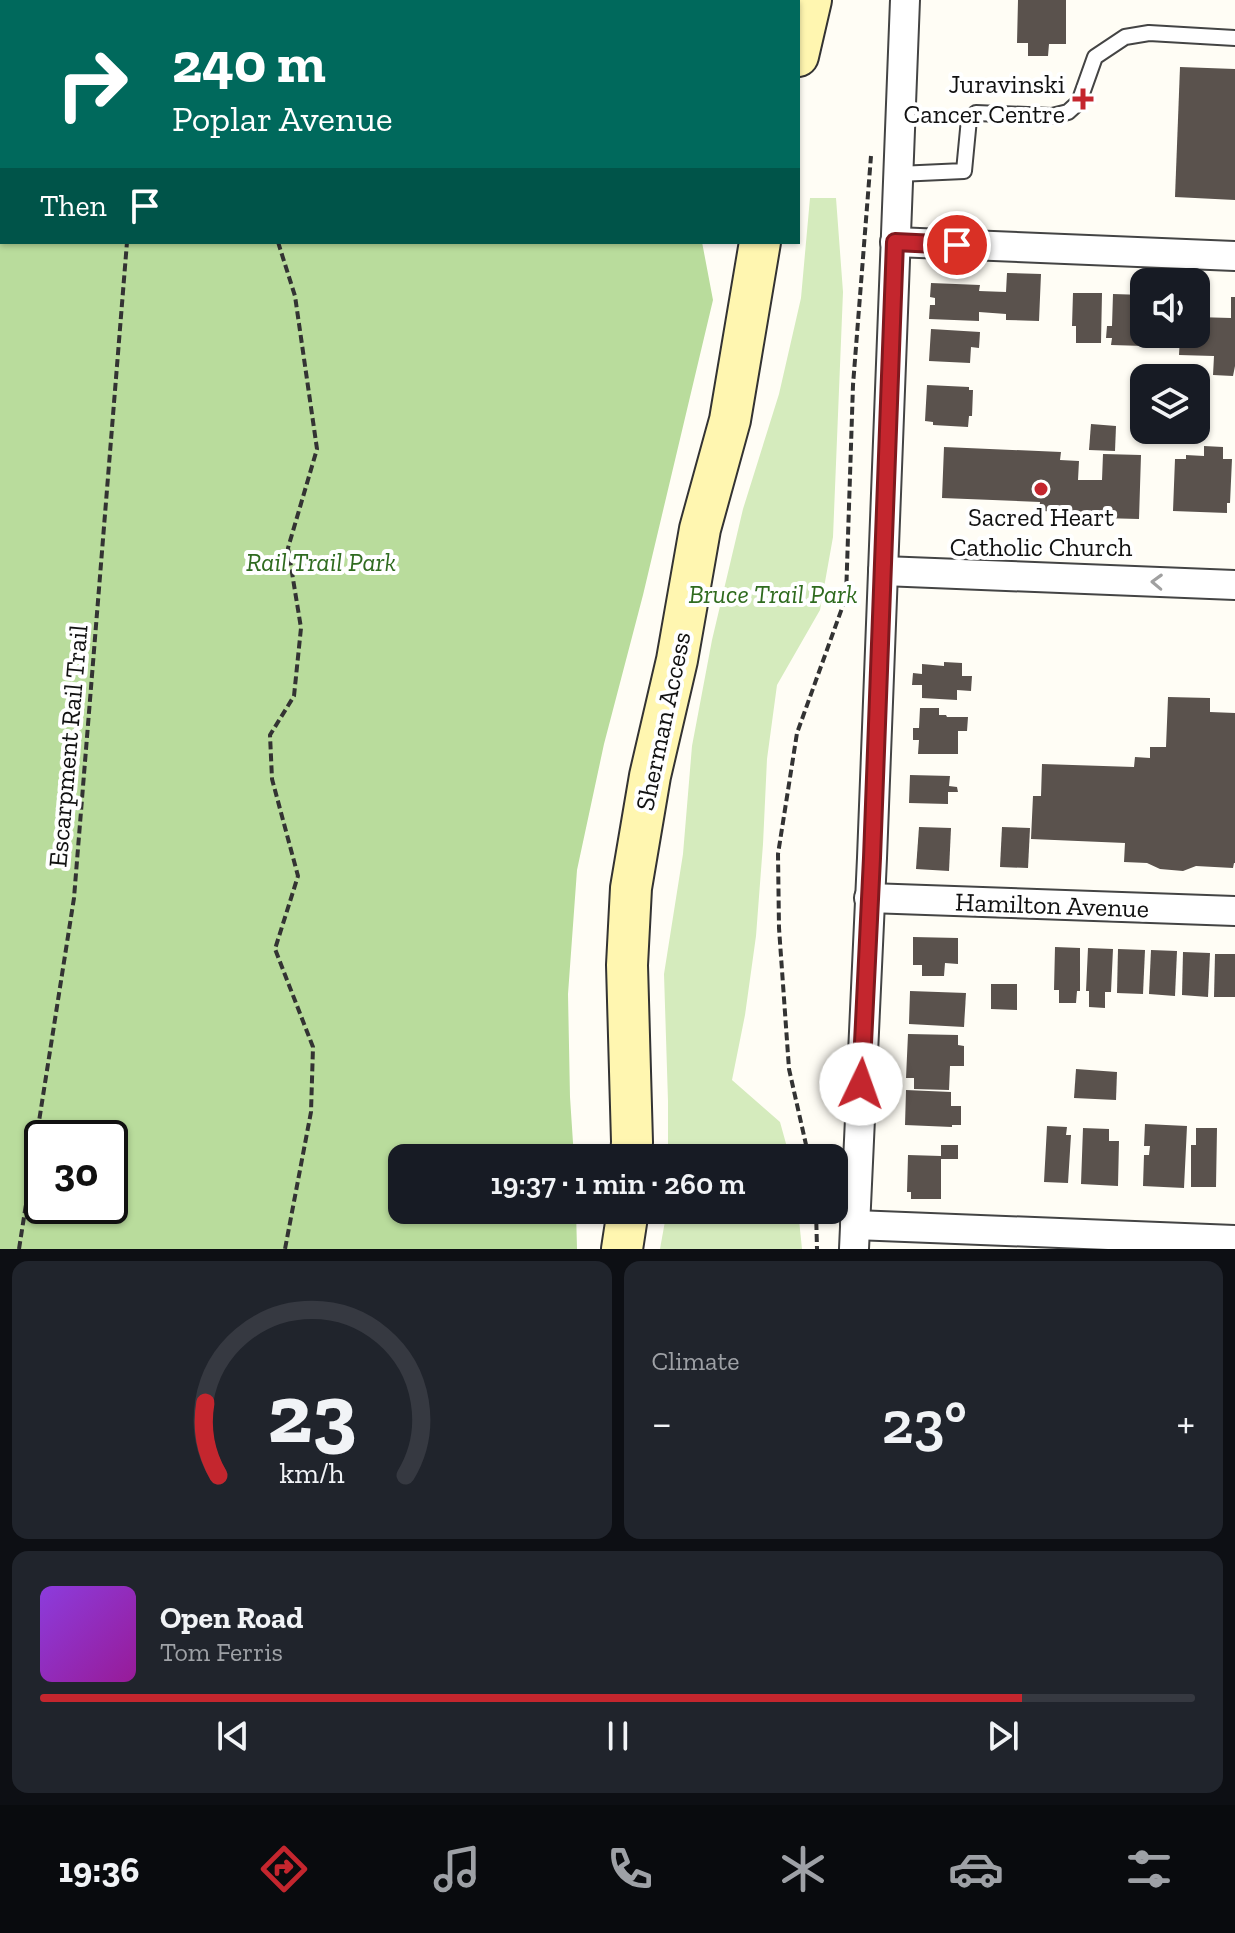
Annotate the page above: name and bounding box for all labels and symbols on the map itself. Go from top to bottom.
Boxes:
place label: Juravinski Cancer Centre [903,68,1065,130]
marker: Juravinski Cancer Centre [1072,88,1094,110]
pin [923,211,991,279]
marker: Sacred Heart Catholic Church [1032,480,1050,498]
place label: Sacred Heart Catholic Church [950,501,1133,563]
park label: Rail Trail Park [246,546,396,578]
one-way arrow [1150,573,1163,590]
park label: Bruce Trail Park [688,578,858,610]
street label: Escarpment Rail Trail [41,623,95,869]
street label: Sherman Access [628,629,698,813]
street label: Hamilton Avenue [955,886,1149,924]
position arrow [819,1042,903,1126]
speed limit sign: 30 [24,1120,128,1224]

